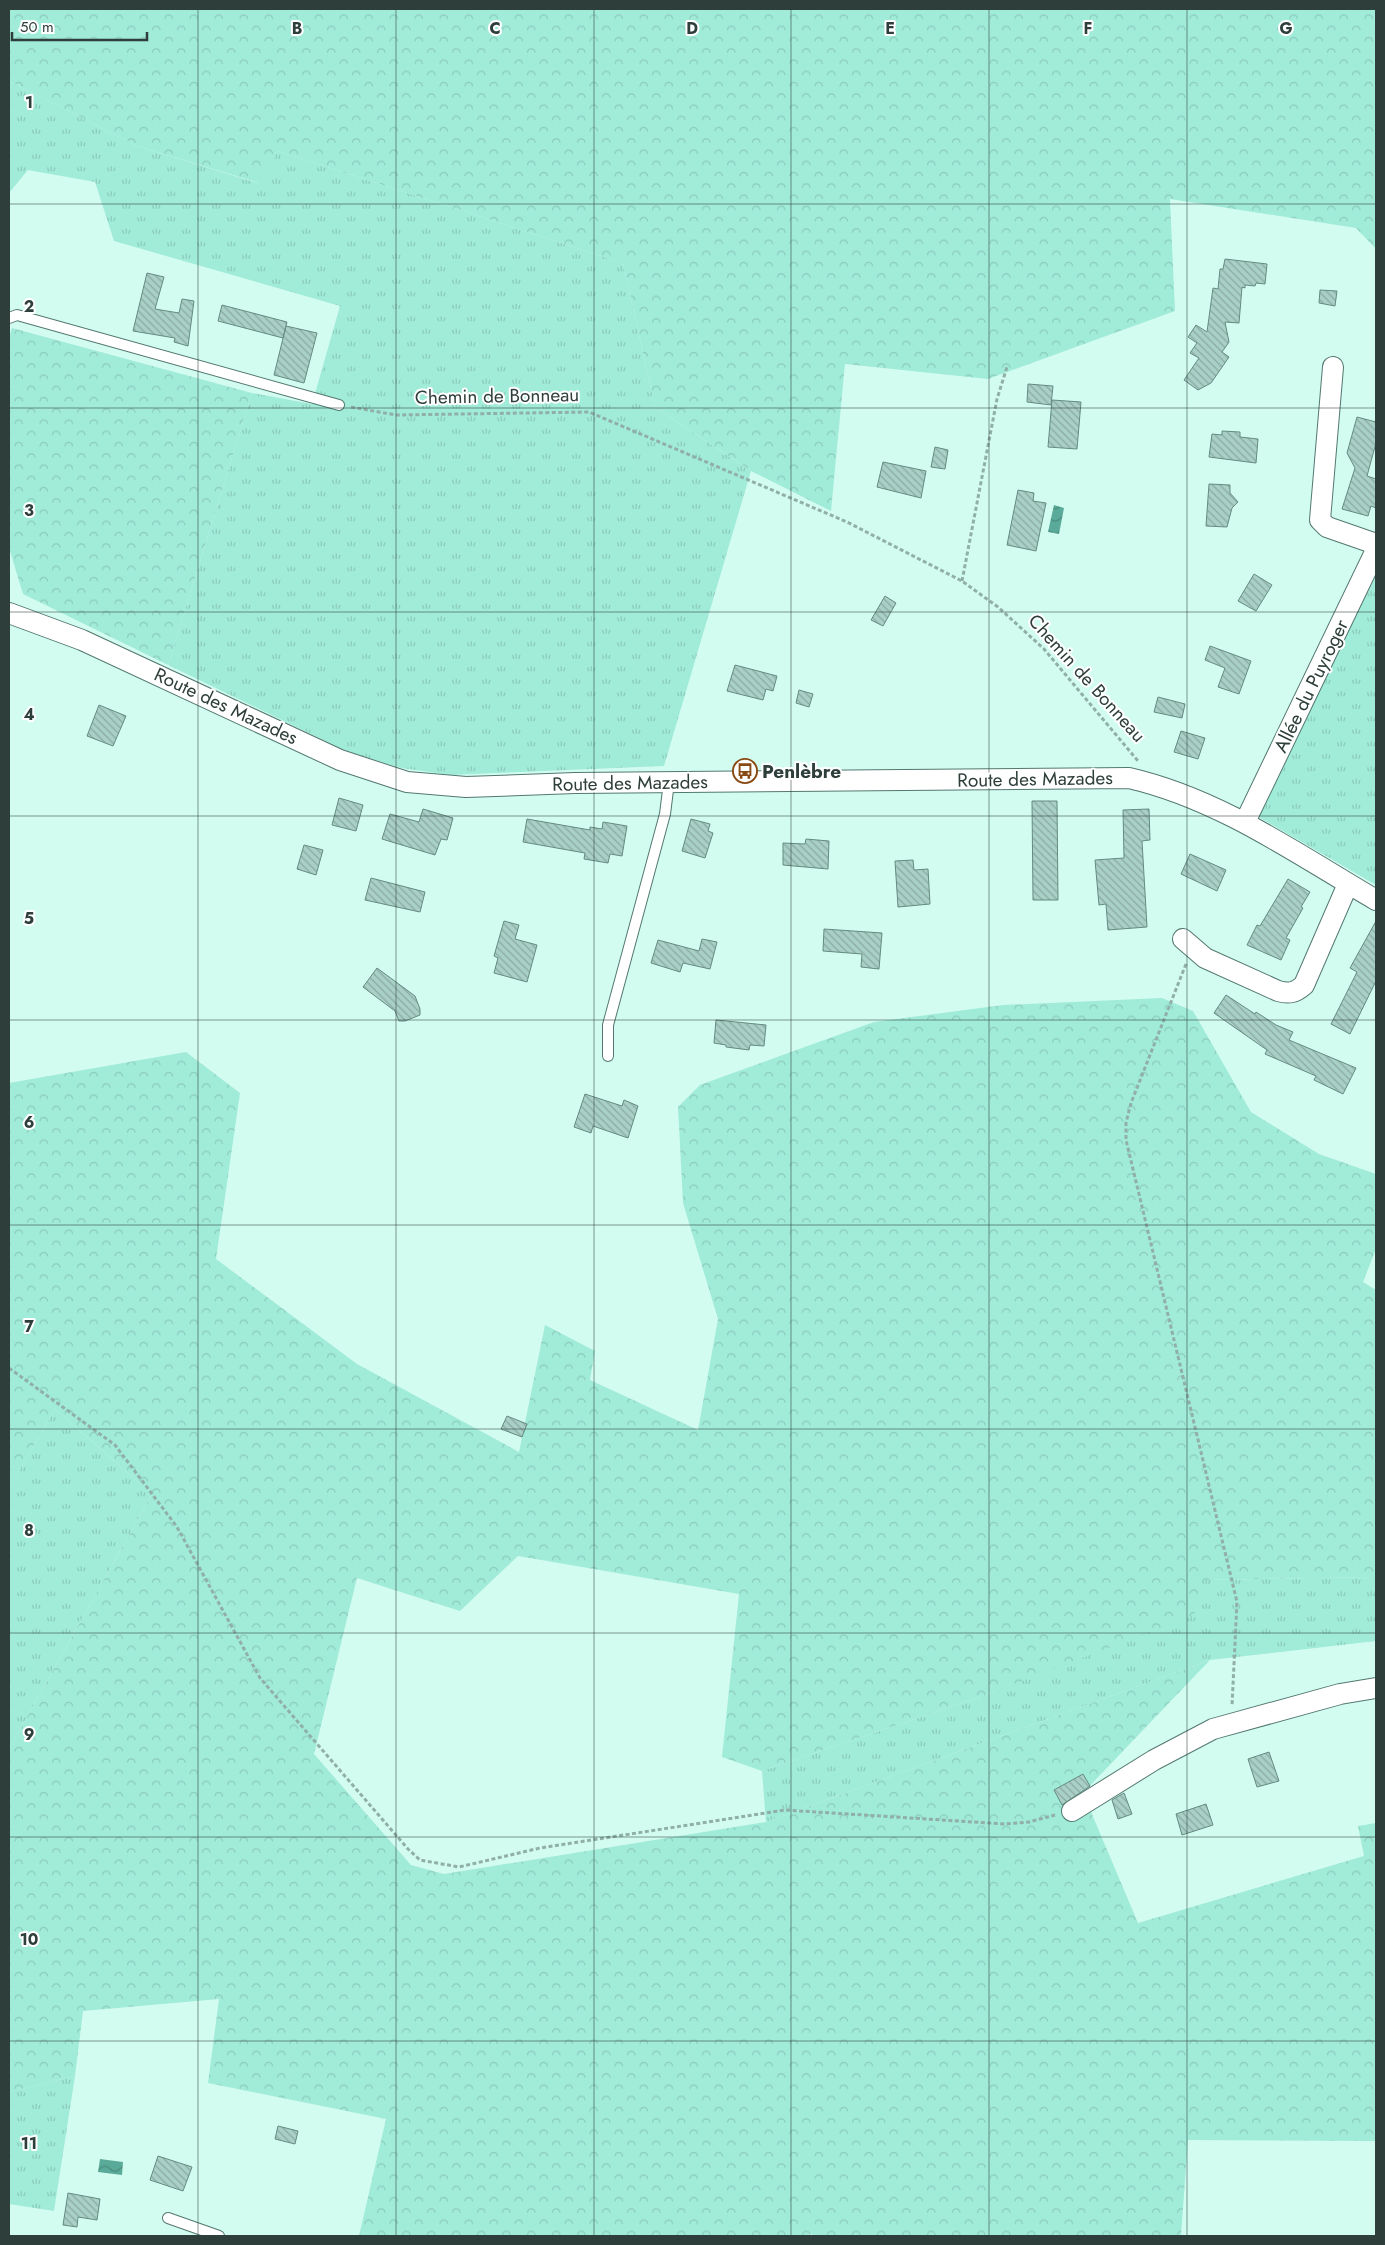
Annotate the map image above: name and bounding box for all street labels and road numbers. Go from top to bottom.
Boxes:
street label: Chemin de Bonneau [415,381,579,411]
street label: Chemin de Bonneau [1022,608,1152,748]
street label: Allée du Puyroger [1267,614,1355,757]
street label: Route des Mazades [150,661,303,751]
street label: Route des Mazades [957,764,1113,794]
street label: Route des Mazades [552,768,708,798]

